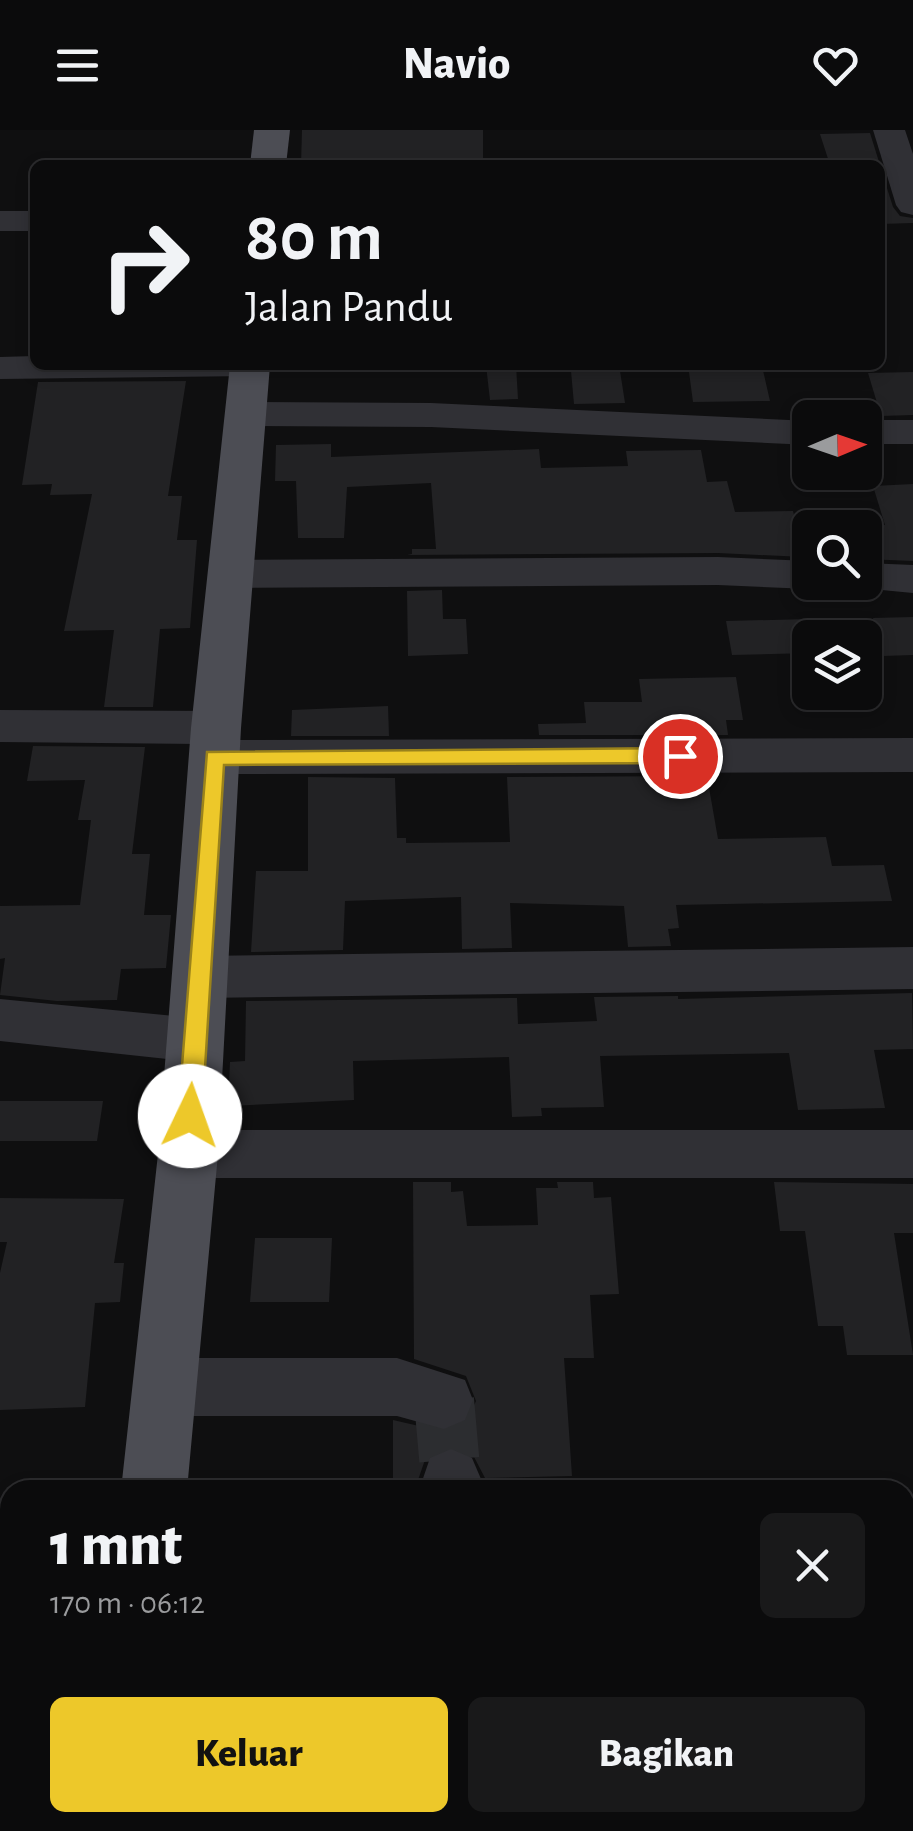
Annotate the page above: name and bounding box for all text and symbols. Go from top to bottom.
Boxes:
icon: menu [50,38,105,93]
icon: heart [808,38,863,93]
text: Navio [403,42,510,87]
icon: right [80,200,210,330]
text: 80 m [245,203,383,273]
text: Jalan Pandu [245,285,453,330]
north arrow [792,400,882,490]
map controls [792,400,882,710]
button: search [792,510,882,600]
button: layers [792,620,882,710]
pin [638,714,723,799]
icon: arrive [653,729,708,784]
position arrow [138,1064,242,1168]
button: close [760,1513,865,1618]
text: 1 mnt [50,1516,182,1576]
text: 170 m · 06:12 [50,1587,205,1619]
button: Keluar [50,1697,448,1812]
button: Bagikan [468,1697,865,1812]

